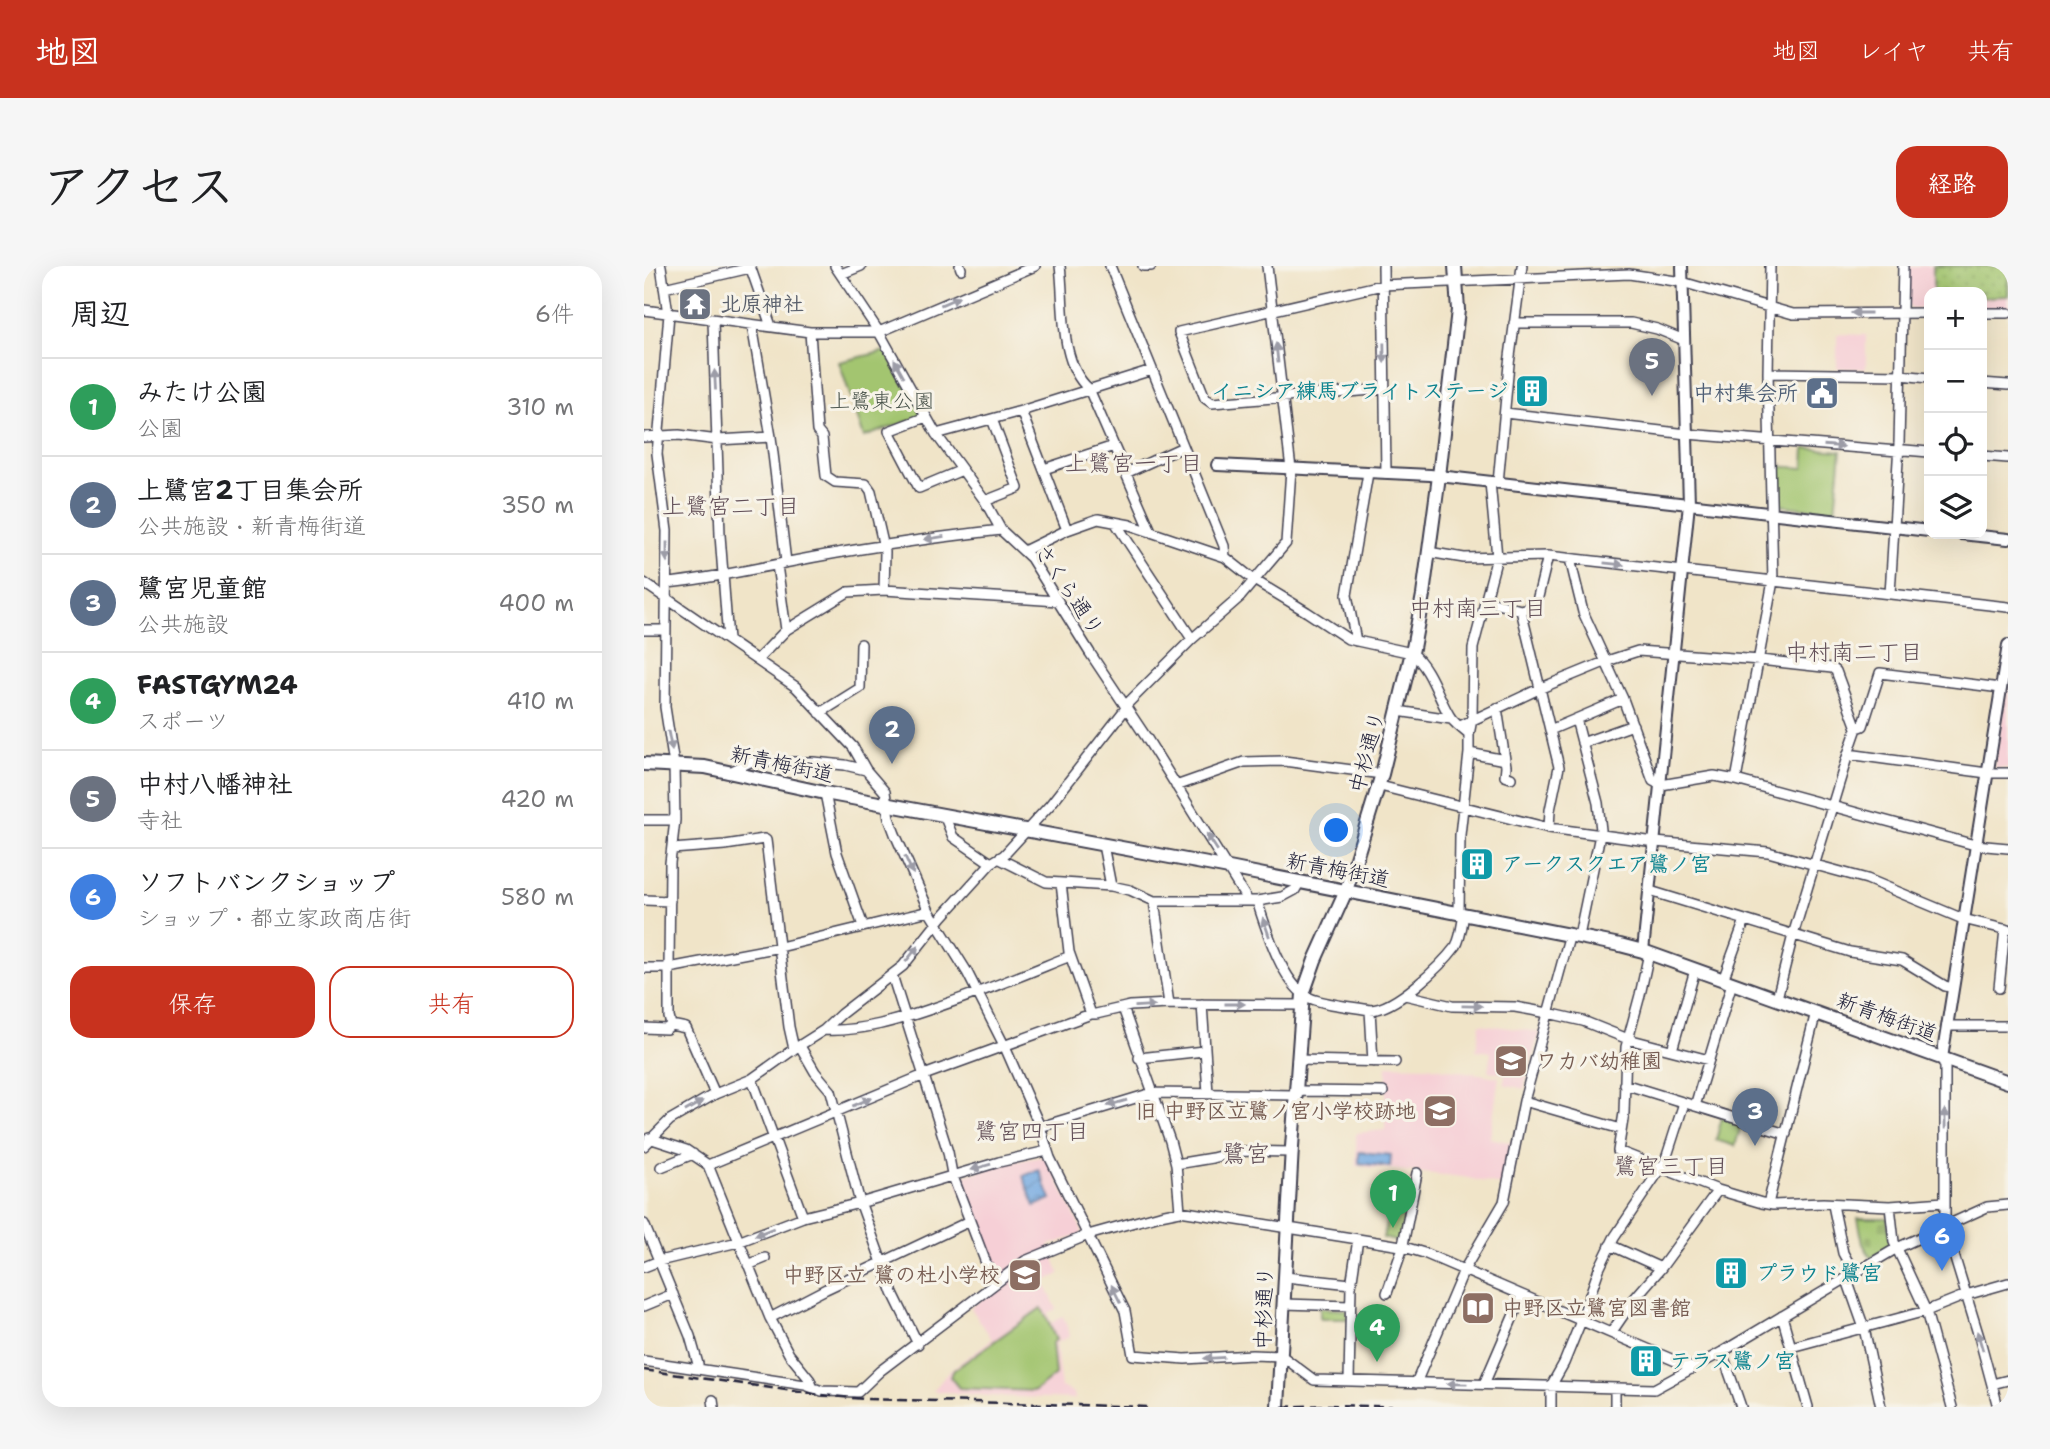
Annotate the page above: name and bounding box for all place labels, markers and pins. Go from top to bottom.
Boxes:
temple icon: 北原神社 [676,285,714,323]
place label: 北原神社 [720,290,804,318]
pin: 5 [1629,338,1675,396]
building icon: イニシア練馬ブライトステージ [1513,372,1551,410]
public building icon: 中村集会所 [1803,374,1841,412]
place label: イニシア練馬ブライトステージ [1211,377,1508,405]
place label: 中村集会所 [1693,379,1798,407]
pin: 2 [869,706,915,764]
building icon: アークスクエア鷺ノ宮 [1458,845,1496,883]
place label: アークスクエア鷺ノ宮 [1502,850,1711,878]
school or university icon: ワカバ幼稚園 [1492,1042,1530,1080]
place label: ワカバ幼稚園 [1536,1047,1662,1075]
pin: 3 [1732,1088,1778,1146]
school or university icon: 旧 中野区立鷺ノ宮小学校跡地 [1421,1092,1459,1130]
place label: 旧 中野区立鷺ノ宮小学校跡地 [1136,1097,1416,1125]
pin: 1 [1370,1170,1416,1228]
pin: 6 [1919,1213,1965,1271]
building icon: プラウド鷺宮 [1712,1254,1750,1292]
school or university icon: 中野区立 鷺の杜小学校 [1006,1256,1044,1294]
place label: プラウド鷺宮 [1756,1259,1882,1287]
place label: 中野区立 鷺の杜小学校 [783,1261,1000,1289]
library icon: 中野区立鷺宮図書館 [1459,1289,1497,1327]
place label: 中野区立鷺宮図書館 [1502,1294,1691,1322]
pin: 4 [1354,1304,1400,1362]
building icon: テラス鷺ノ宮 [1627,1342,1665,1380]
place label: テラス鷺ノ宮 [1670,1347,1795,1375]

